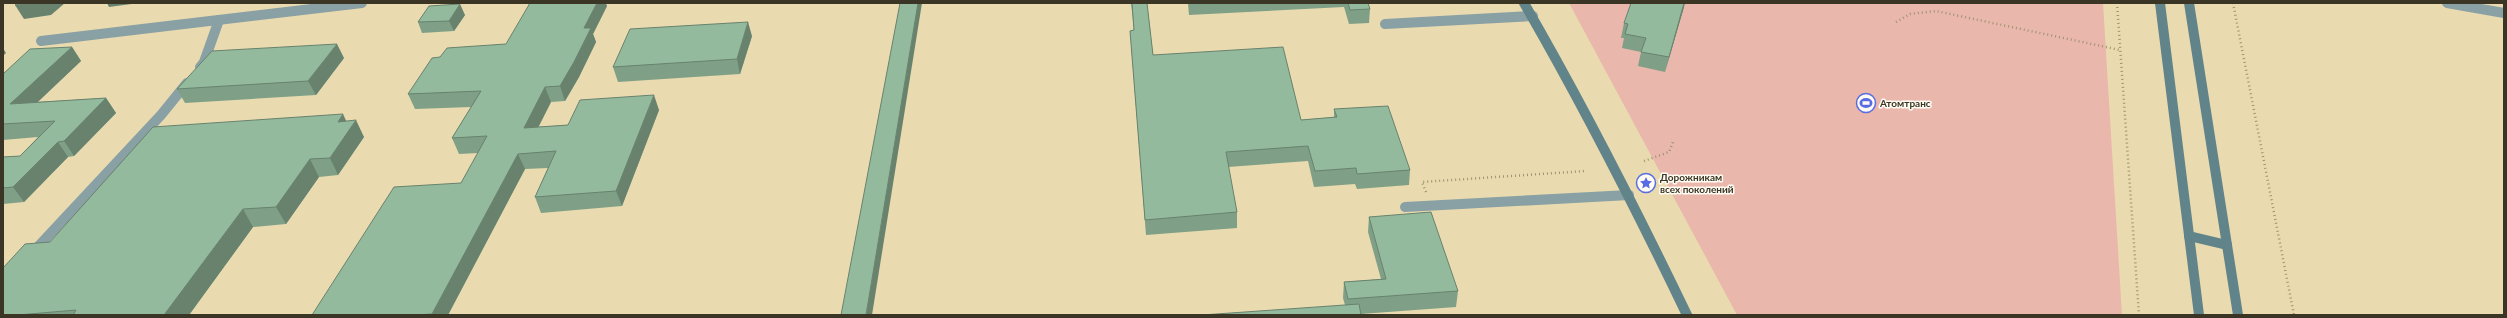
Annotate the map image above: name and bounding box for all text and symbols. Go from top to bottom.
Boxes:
sports icon: Атомтранс [1855,92,1877,114]
place label: Атомтранс [1879,97,1931,109]
place label: Дорожникам всех поколений [1660,171,1734,195]
place icon: Дорожникам всех поколений [1635,172,1657,194]

